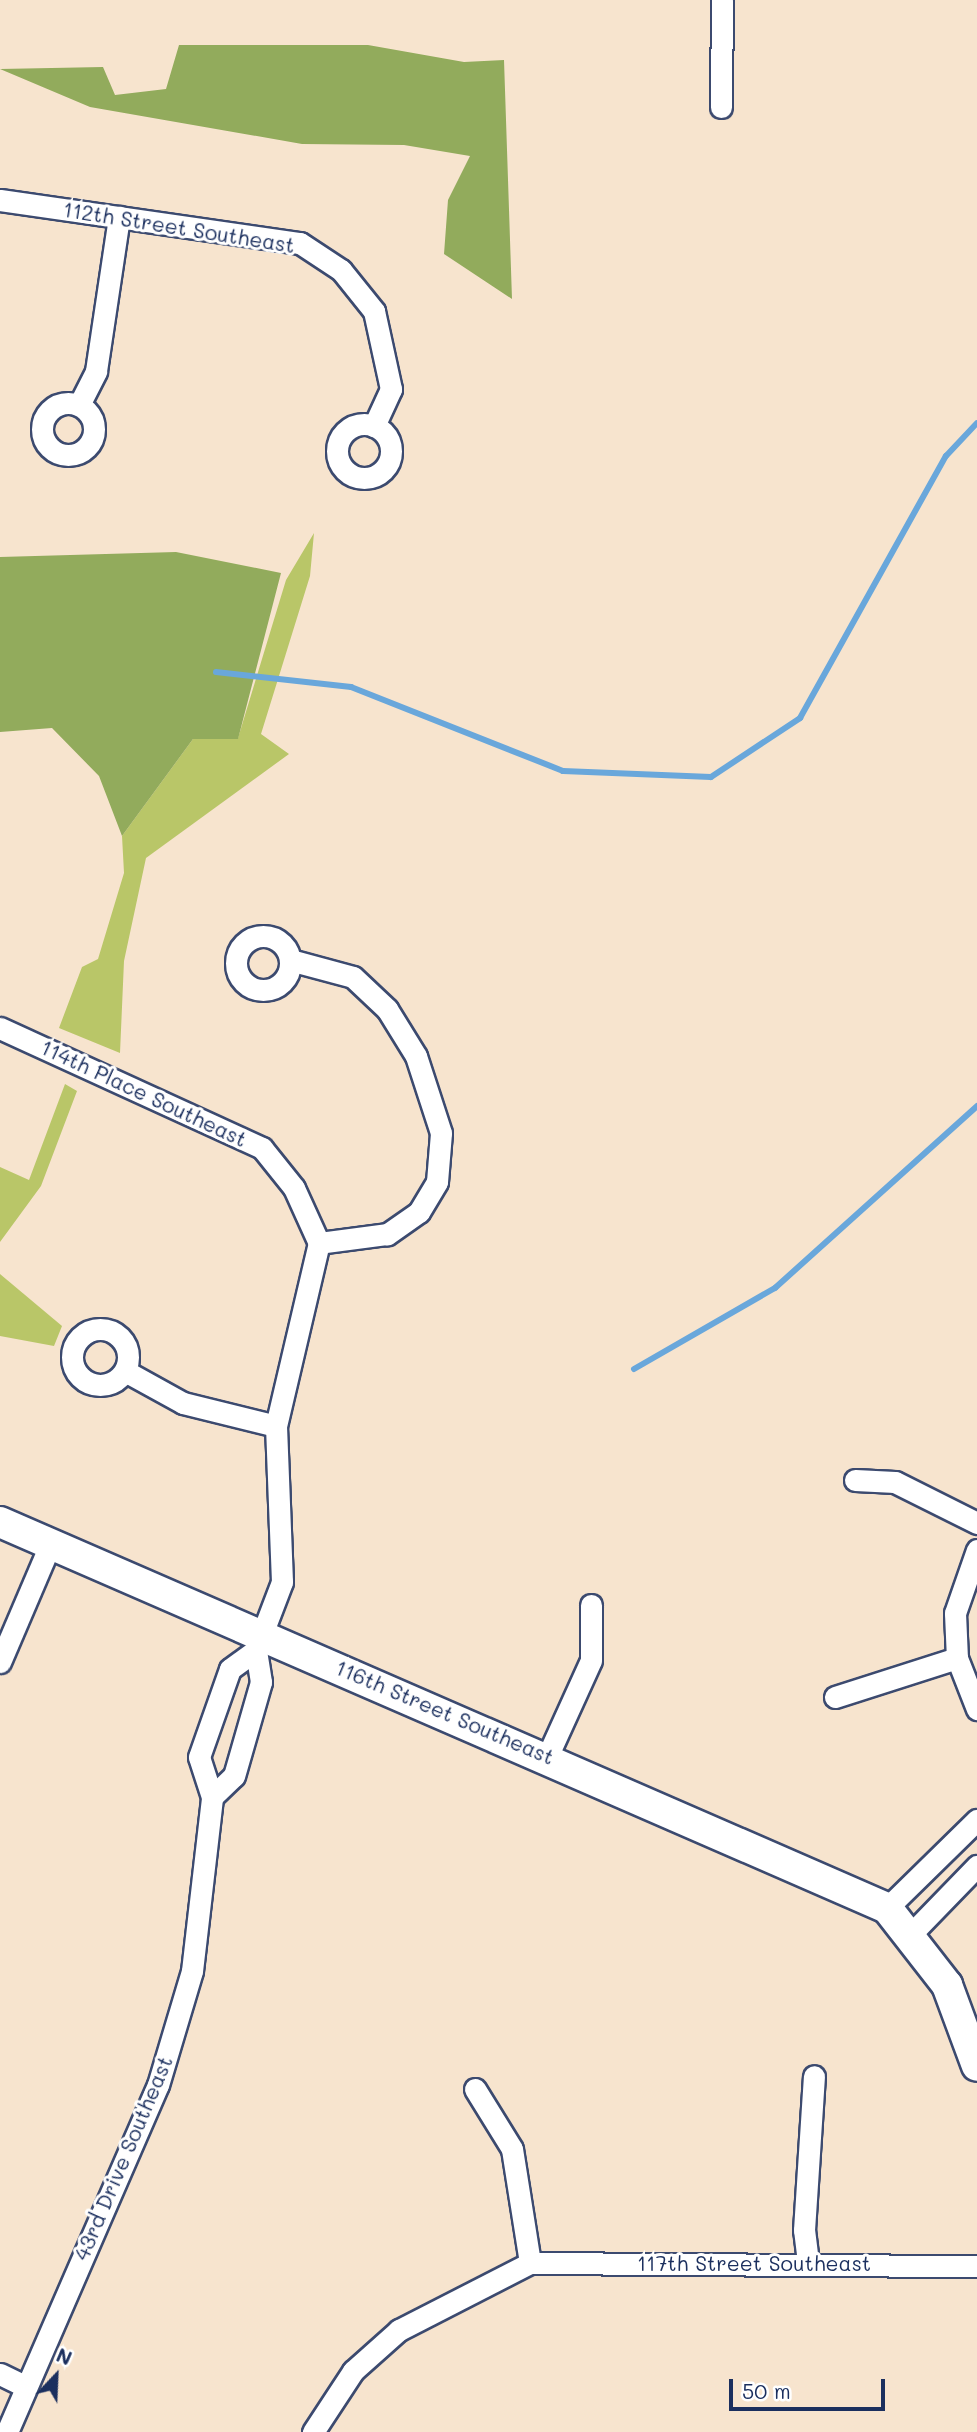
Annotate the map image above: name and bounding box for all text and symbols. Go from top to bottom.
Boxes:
street label: 112th Street Southeast [61,196,297,258]
street label: 114th Place Southeast [37,1034,251,1152]
street label: 116th Street Southeast [332,1654,558,1770]
street label: 43rd Drive Southeast [68,2052,178,2264]
street label: 117th Street Southeast [637,2250,871,2276]
north arrow [21,2341,91,2411]
text: N [53,2342,76,2371]
scale bar [732,2366,888,2410]
text: 50 m [742,2377,791,2404]

